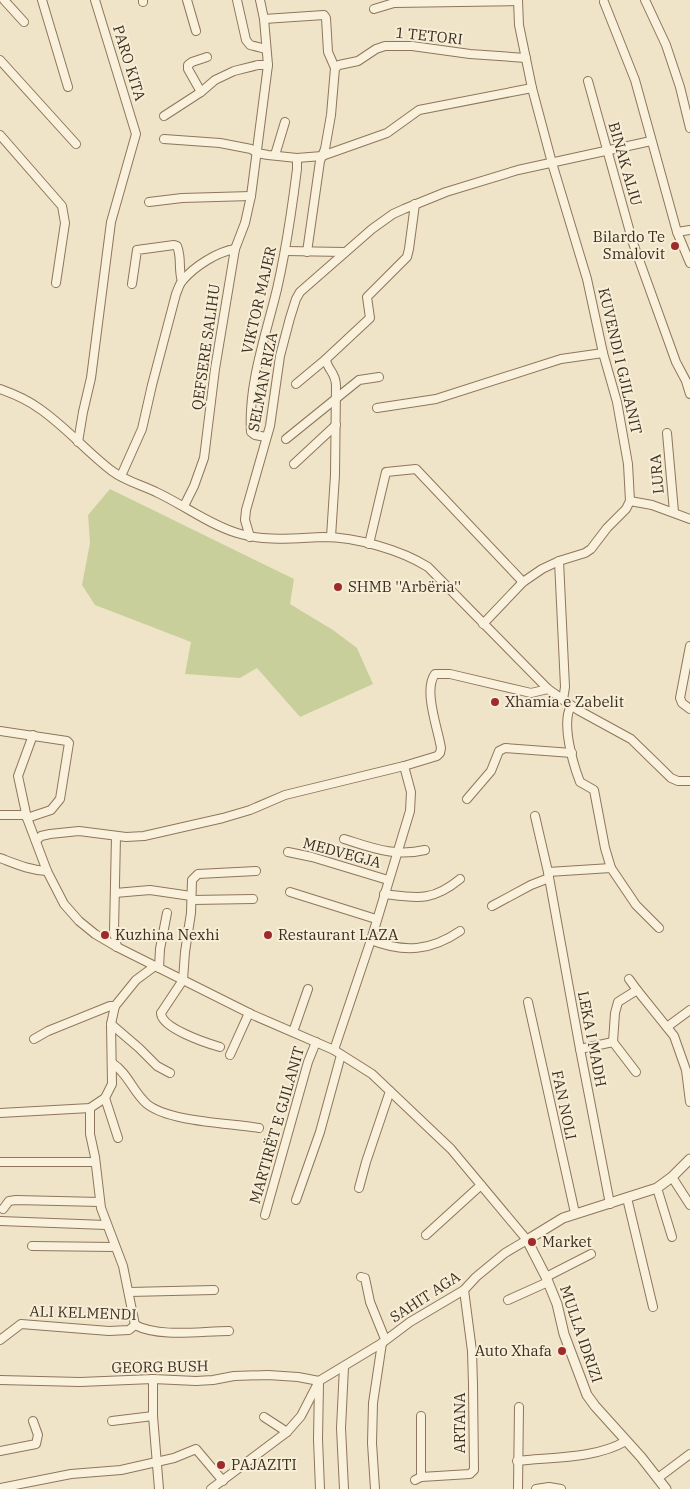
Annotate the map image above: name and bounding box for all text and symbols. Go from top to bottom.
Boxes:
street label: PARO KITA [109,23,150,104]
street label: 1 TETORI [394,23,464,48]
street label: BINAK ALIU [604,120,647,208]
place label: Bilardo Te Smalovit [593,227,665,263]
marker: Bilardo Te Smalovit [669,240,681,252]
street label: VIKTOR MAJER [237,244,280,356]
street label: QEFSERE SALIHU [187,283,224,411]
street label: KUVENDI I GJILANIT [594,286,647,436]
street label: SELMAN RIZA [244,330,282,433]
street label: LURA [645,453,668,495]
place label: SHMB ''Arbëria'' [348,577,461,596]
marker: SHMB ''Arbëria'' [332,581,344,593]
place label: Xhamia e Zabelit [505,692,624,711]
marker: Xhamia e Zabelit [489,696,501,708]
street label: MEDVEGJA [301,833,384,872]
place label: Kuzhina Nexhi [115,925,220,944]
place label: Restaurant LAZA [278,925,399,944]
marker: Kuzhina Nexhi [99,929,111,941]
marker: Restaurant LAZA [262,929,274,941]
street label: LEKA I MADH [574,989,611,1088]
street label: MARTIRËT E GJILANIT [245,1044,308,1206]
street label: FAN NOLI [548,1068,581,1141]
place label: Market [542,1232,592,1251]
marker: Market [526,1236,538,1248]
street label: SAHIT AGA [386,1266,464,1326]
street label: MULLA IDRIZI [556,1283,607,1385]
street label: ALI KELMENDI [29,1301,137,1324]
place label: Auto Xhafa [475,1341,552,1360]
marker: Auto Xhafa [556,1345,568,1357]
street label: GEORG BUSH [111,1356,209,1377]
street label: ARTANA [450,1392,469,1454]
place label: PAJAZITI [231,1455,297,1474]
marker: PAJAZITI [215,1459,227,1471]

